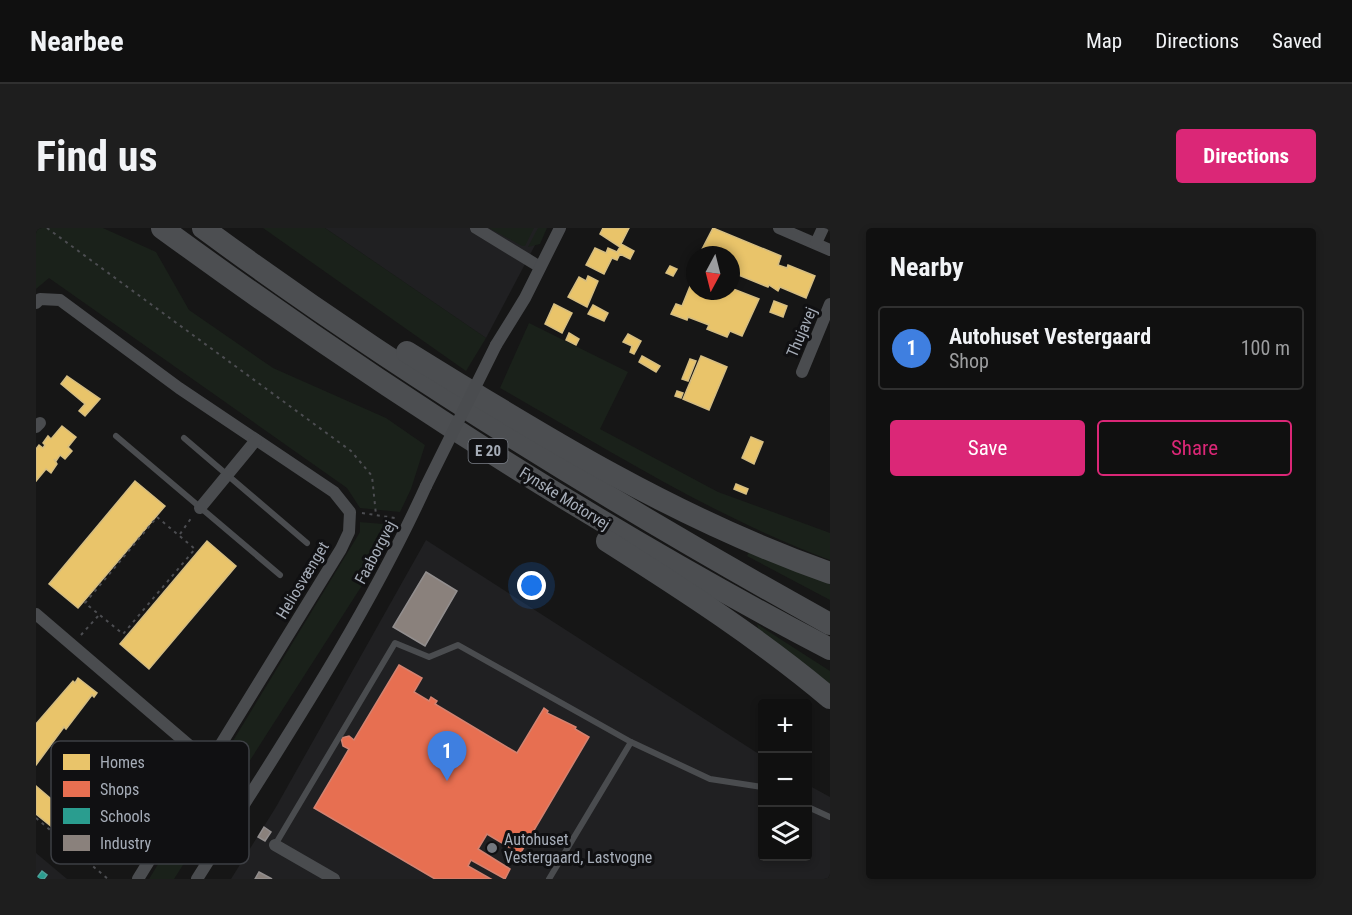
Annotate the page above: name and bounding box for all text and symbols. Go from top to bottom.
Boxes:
text: Nearbee [30,25,124,58]
text: Map [1086,29,1122,53]
text: Directions [1155,29,1239,53]
text: Saved [1272,29,1322,53]
button: Directions [1176,129,1316,183]
text: Find us [36,132,157,181]
north arrow [686,246,740,300]
text: Nearby [890,252,964,282]
street label: Thujavej [782,304,821,360]
text: Autohuset Vestergaard [949,324,1151,349]
text: 1 [906,336,917,360]
text: 100 m [1241,336,1290,360]
text: Shop [949,349,989,373]
button: Save [890,420,1085,476]
button: Share [1097,420,1292,476]
road number: E 20 [468,439,508,463]
street label: Fynske Motorvej [516,463,613,534]
street label: Faaborgvej [351,517,400,587]
street label: Heliosvænget [272,538,333,622]
your location [517,571,546,600]
map controls [758,699,812,861]
button: + [758,699,812,753]
pin: 1 [428,732,466,781]
legend [51,741,249,864]
text: Homes [100,753,145,772]
button: − [758,753,812,807]
text: Shops [100,780,139,799]
text: Schools [100,807,150,826]
button: layers [758,807,812,861]
place label: Autohuset Vestergaard, Lastvogne [504,830,652,867]
text: Industry [100,834,151,853]
marker: Autohuset Vestergaard, Lastvogne [485,841,499,855]

